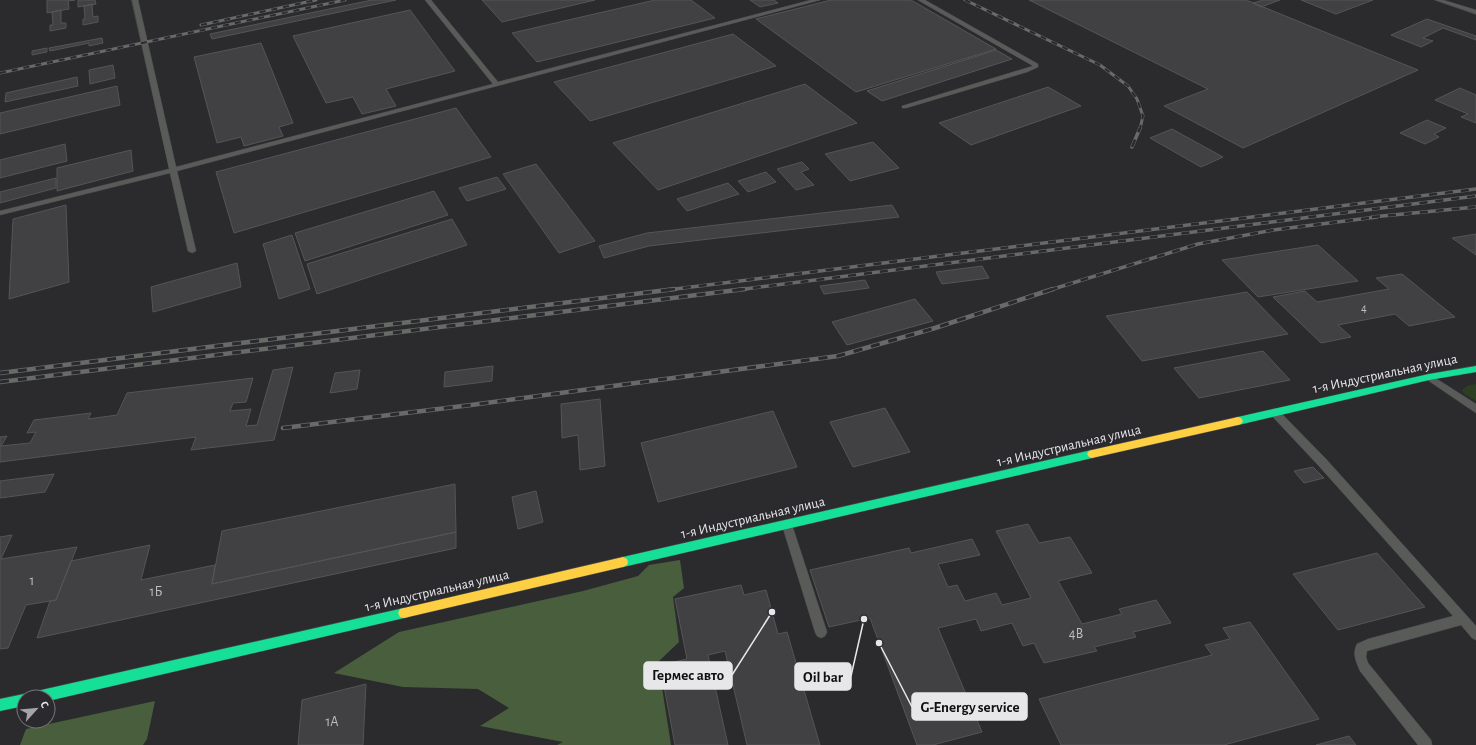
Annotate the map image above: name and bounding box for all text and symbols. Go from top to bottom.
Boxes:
house number: 4 [1361,302,1367,314]
street label: 1-я Индустриальная улица [1311,352,1459,396]
street label: 1-я Индустриальная улица [996,422,1143,469]
street label: 1-я Индустриальная улица [680,494,827,541]
street label: 1-я Индустриальная улица [364,567,511,614]
house number: 1 [30,574,34,588]
house number: 1Б [150,585,162,599]
house number: 4В [1069,627,1083,641]
callout: Гермес авто [644,662,732,689]
callout: Oil bar [795,663,851,690]
text: Гермес авто [652,668,724,683]
text: Oil bar [803,670,844,685]
north arrow [16,689,56,729]
callout: G-Energy service [912,693,1027,720]
text: С [38,699,51,710]
text: G-Energy service [921,700,1019,715]
house number: 1А [325,715,339,729]

